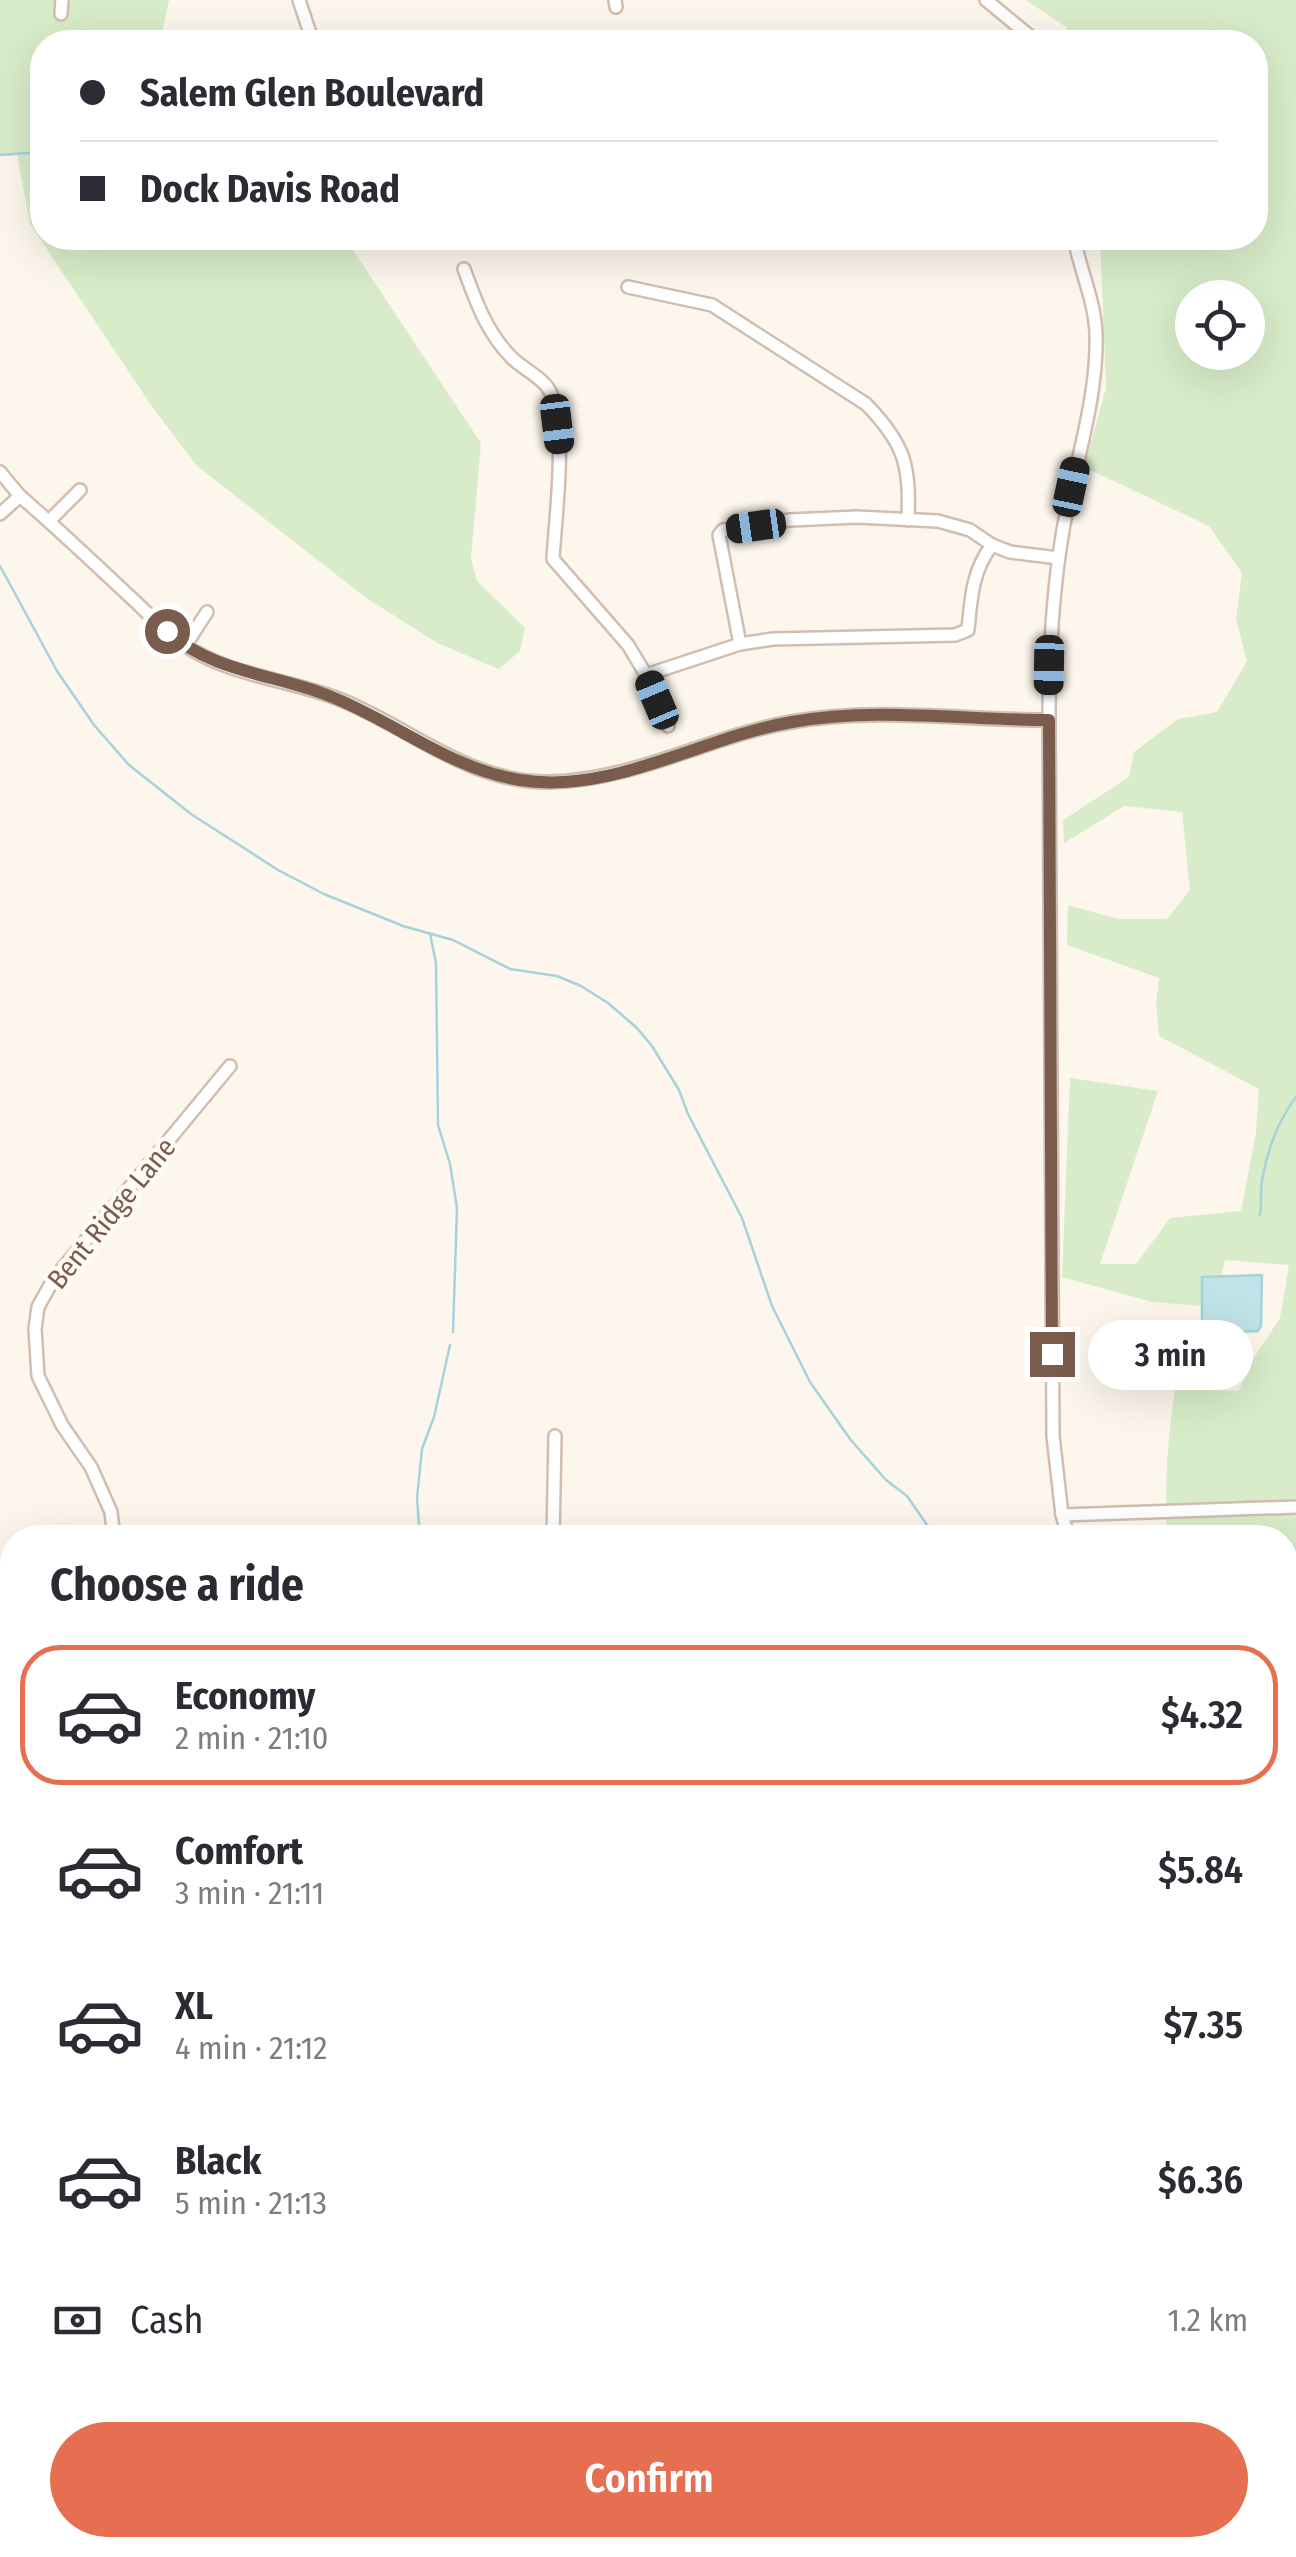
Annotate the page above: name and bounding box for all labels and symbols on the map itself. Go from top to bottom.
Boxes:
car [538,392,576,456]
car [1050,455,1092,519]
car [724,507,788,545]
route start [145,609,190,654]
car [1033,635,1065,695]
car [631,667,683,733]
street label: Bent Ridge Lane [40,1131,182,1295]
callout: 3 min [1087,1319,1252,1389]
route end [1030,1332,1075,1377]

